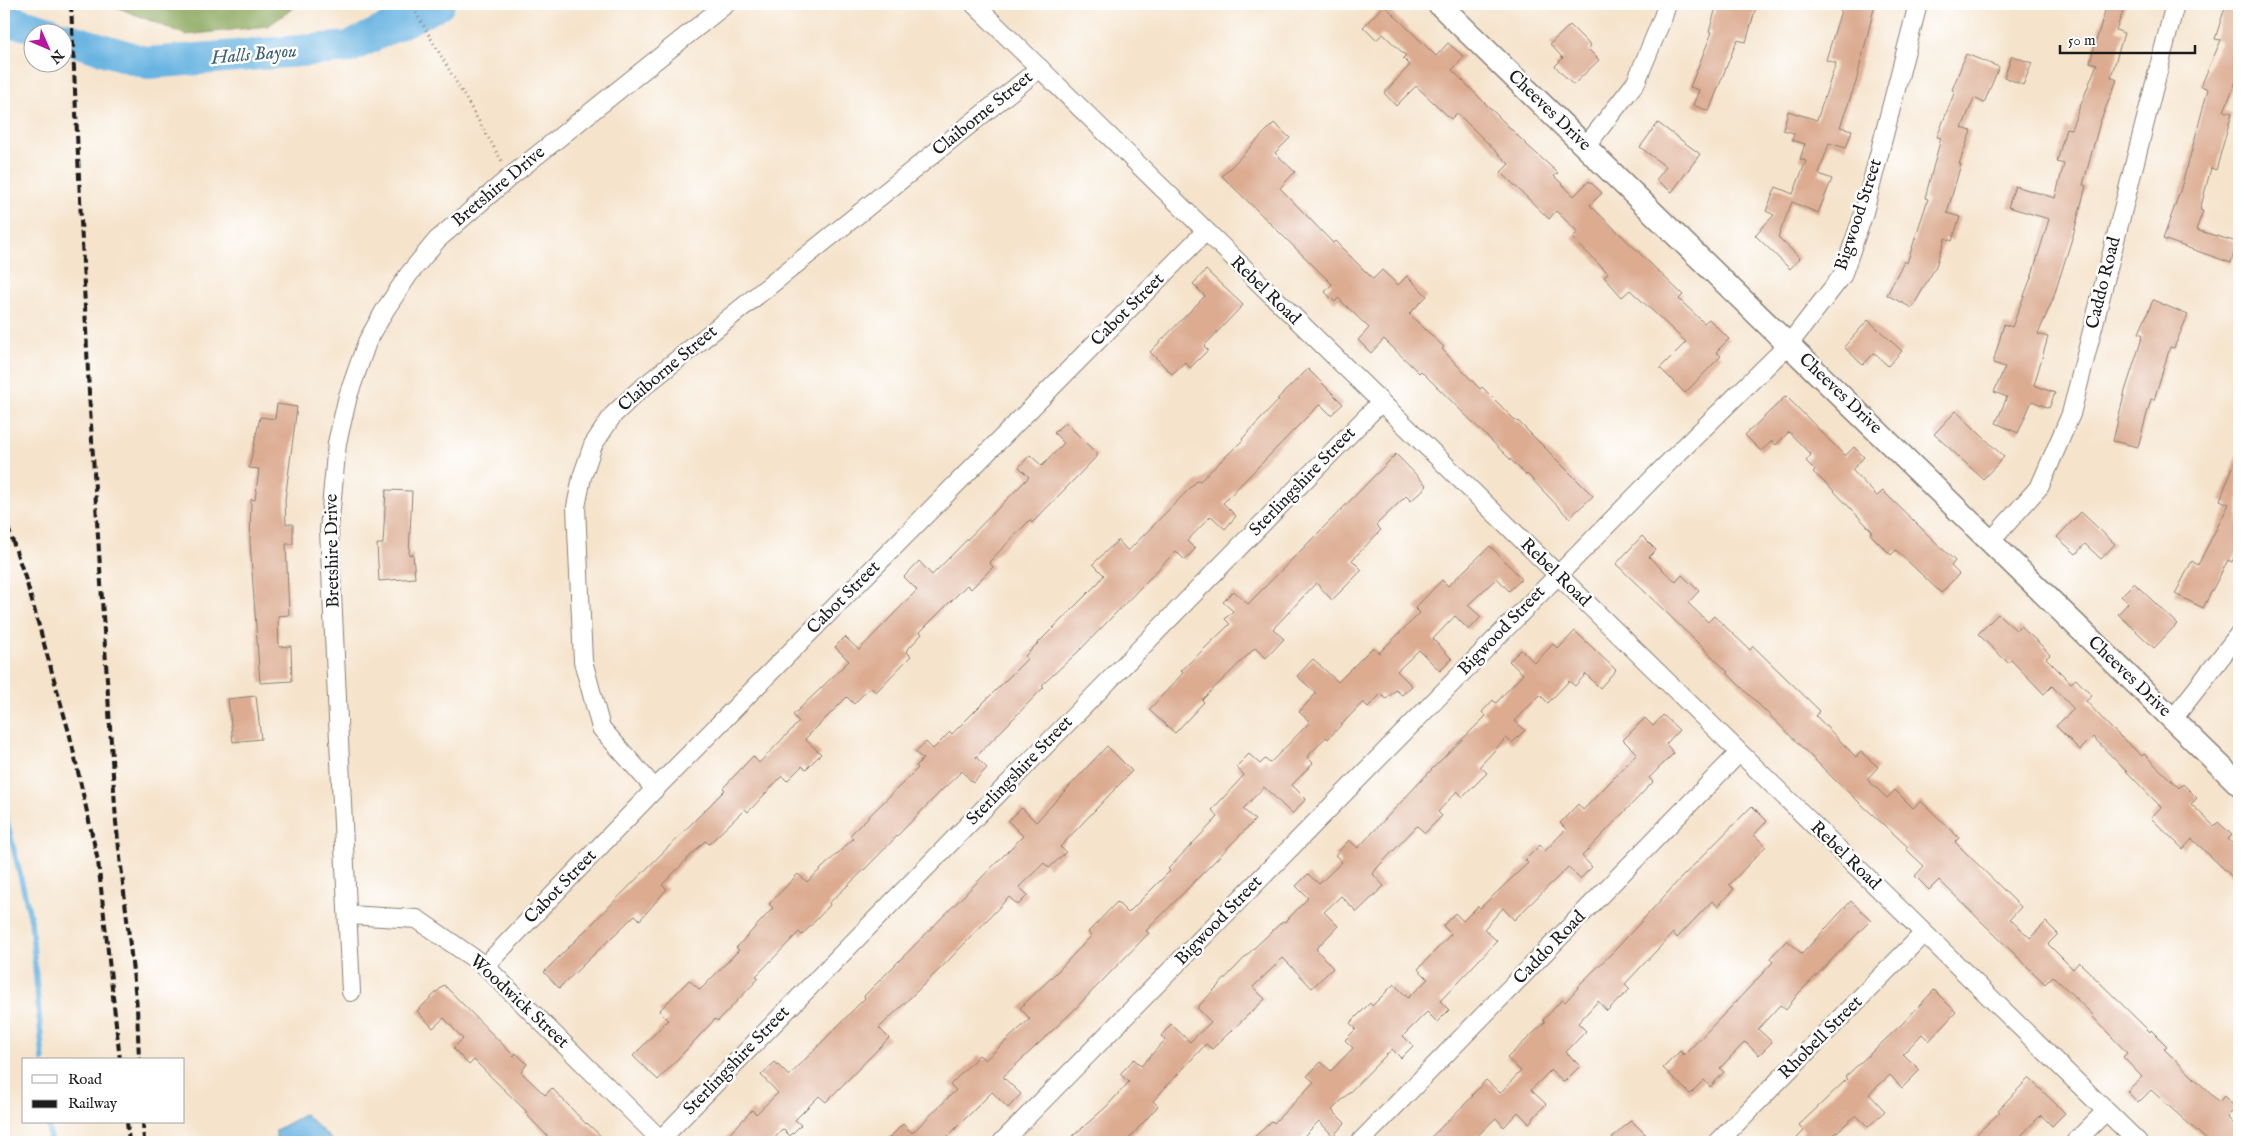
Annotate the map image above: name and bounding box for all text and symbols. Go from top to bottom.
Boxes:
north arrow [22,22,72,72]
scale bar [2060,22,2196,54]
text: 50 m [2068,31,2096,50]
water label: Halls Bayou [209,39,298,71]
text: N [46,45,68,67]
street label: Cheeves Drive [1502,65,1596,157]
street label: Claiborne Street [928,66,1038,162]
street label: Bretshire Drive [448,141,550,233]
street label: Bigwood Street [1830,156,1888,274]
street label: Caddo Road [2081,234,2127,331]
street label: Rebel Road [1225,252,1305,331]
street label: Cabot Street [1086,268,1170,352]
street label: Claiborne Street [614,321,722,417]
street label: Cheeves Drive [1793,348,1887,440]
street label: Sterlingshire Street [1245,422,1361,542]
street label: Bretshire Drive [321,494,345,608]
street label: Rebel Road [1515,534,1595,613]
street label: Cabot Street [802,556,886,640]
street label: Bigwood Street [1453,581,1551,681]
street label: Cheeves Drive [2082,631,2176,723]
street label: Sterlingshire Street [962,711,1078,831]
street label: Rebel Road [1805,817,1885,896]
street label: Cabot Street [520,845,602,929]
street label: Bigwood Street [1170,871,1268,971]
street label: Caddo Road [1509,906,1591,990]
street label: Woodwick Street [464,950,574,1054]
street label: Rhobell Street [1774,991,1868,1085]
street label: Sterlingshire Street [679,1001,795,1121]
legend [22,1058,185,1124]
text: Road [68,1070,103,1089]
text: Railway [68,1094,118,1113]

